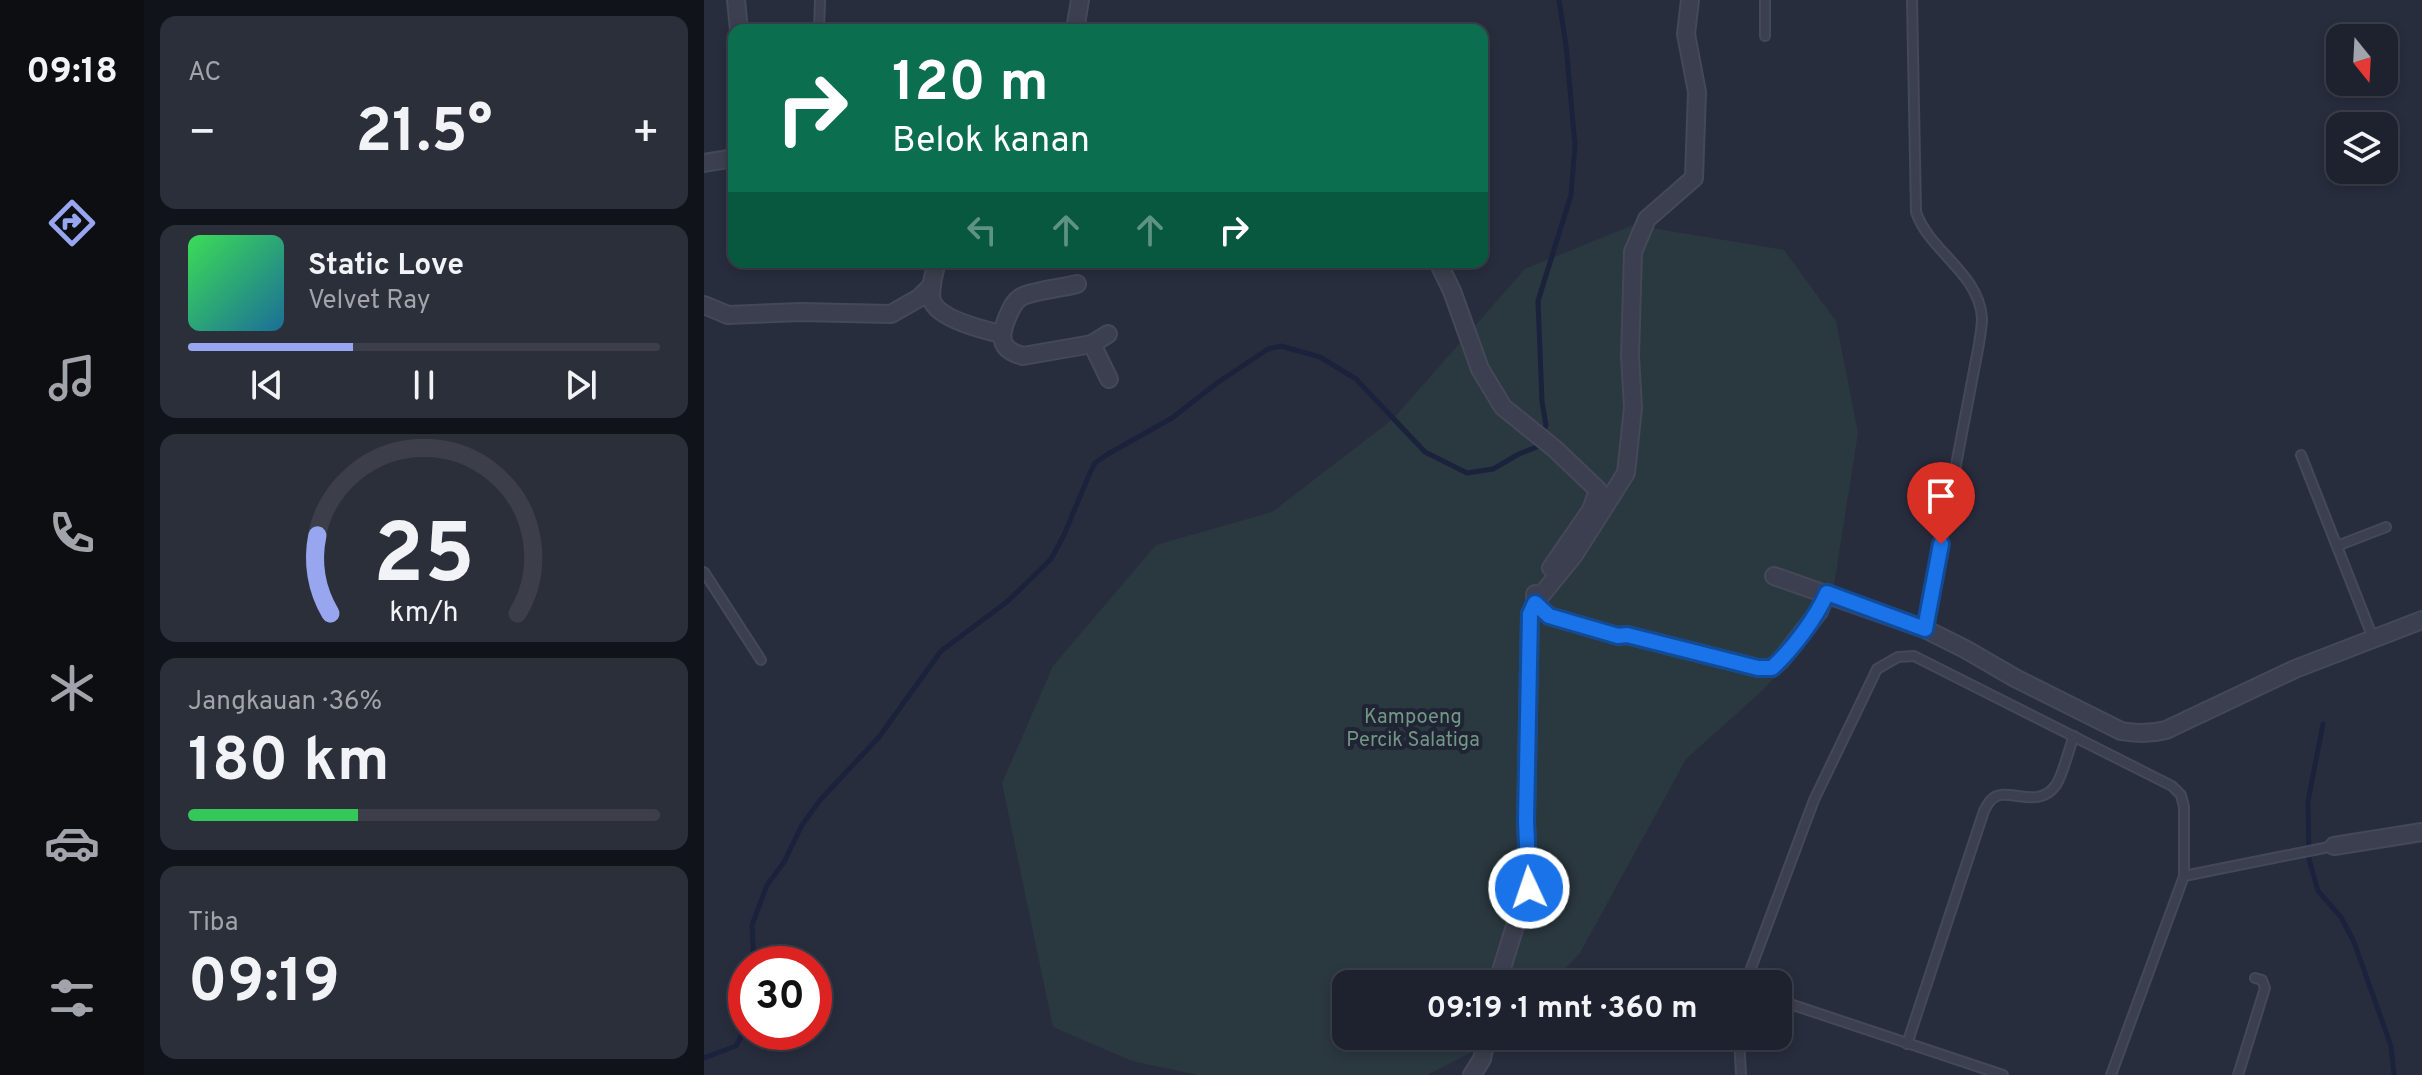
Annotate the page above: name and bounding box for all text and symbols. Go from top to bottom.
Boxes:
north arrow [2326,24,2398,96]
map controls [2326,24,2398,184]
text: 09:18 [26,50,118,96]
text: 120 m [892,50,1049,120]
icon: right [760,56,864,160]
text: AC [188,57,221,90]
text: 21.5° [355,97,493,173]
text: − [188,107,216,163]
text: + [632,107,660,163]
button: layers [2326,112,2398,184]
text: Belok kanan [892,119,1090,165]
icon: directions [44,195,100,251]
icon: left [960,208,1004,252]
icon: ahead [1044,208,1088,252]
icon: ahead [1128,208,1172,252]
icon: right [1212,208,1256,252]
text: Static Love [308,248,464,285]
text: Velvet Ray [308,285,431,318]
icon: music [44,350,100,406]
icon: previous [245,363,289,407]
icon: pause [402,363,446,407]
icon: next [559,363,603,407]
pin [1907,462,1975,544]
icon: arrive [1919,474,1963,518]
icon: phone [44,505,100,561]
text: 25 [373,506,475,611]
text: km/h [389,596,459,632]
icon: climate [44,660,100,716]
text: Jangkauan · 36% [188,686,382,719]
park label: Kampoeng Percik Salatiga [1346,705,1480,754]
text: 180 km [188,726,389,802]
icon: car [44,815,100,871]
position arrow [1487,846,1571,930]
text: Tiba [188,907,238,940]
speed limit sign: 30 [728,946,832,1050]
text: 09:19 [188,947,340,1023]
icon: filters [44,970,100,1026]
text: 09:19 · 1 mnt · 360 m [1427,991,1697,1028]

